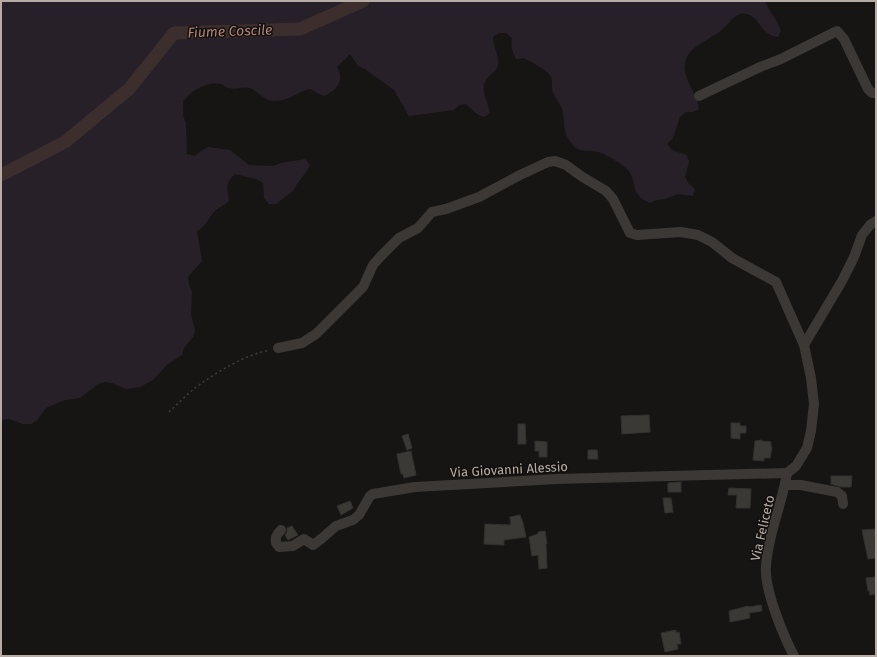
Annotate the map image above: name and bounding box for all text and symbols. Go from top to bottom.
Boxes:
water label: Fiume Coscile [187,22,273,41]
street label: Via Giovanni Alessio [450,459,568,480]
street label: Via Feliceto [748,494,777,562]

